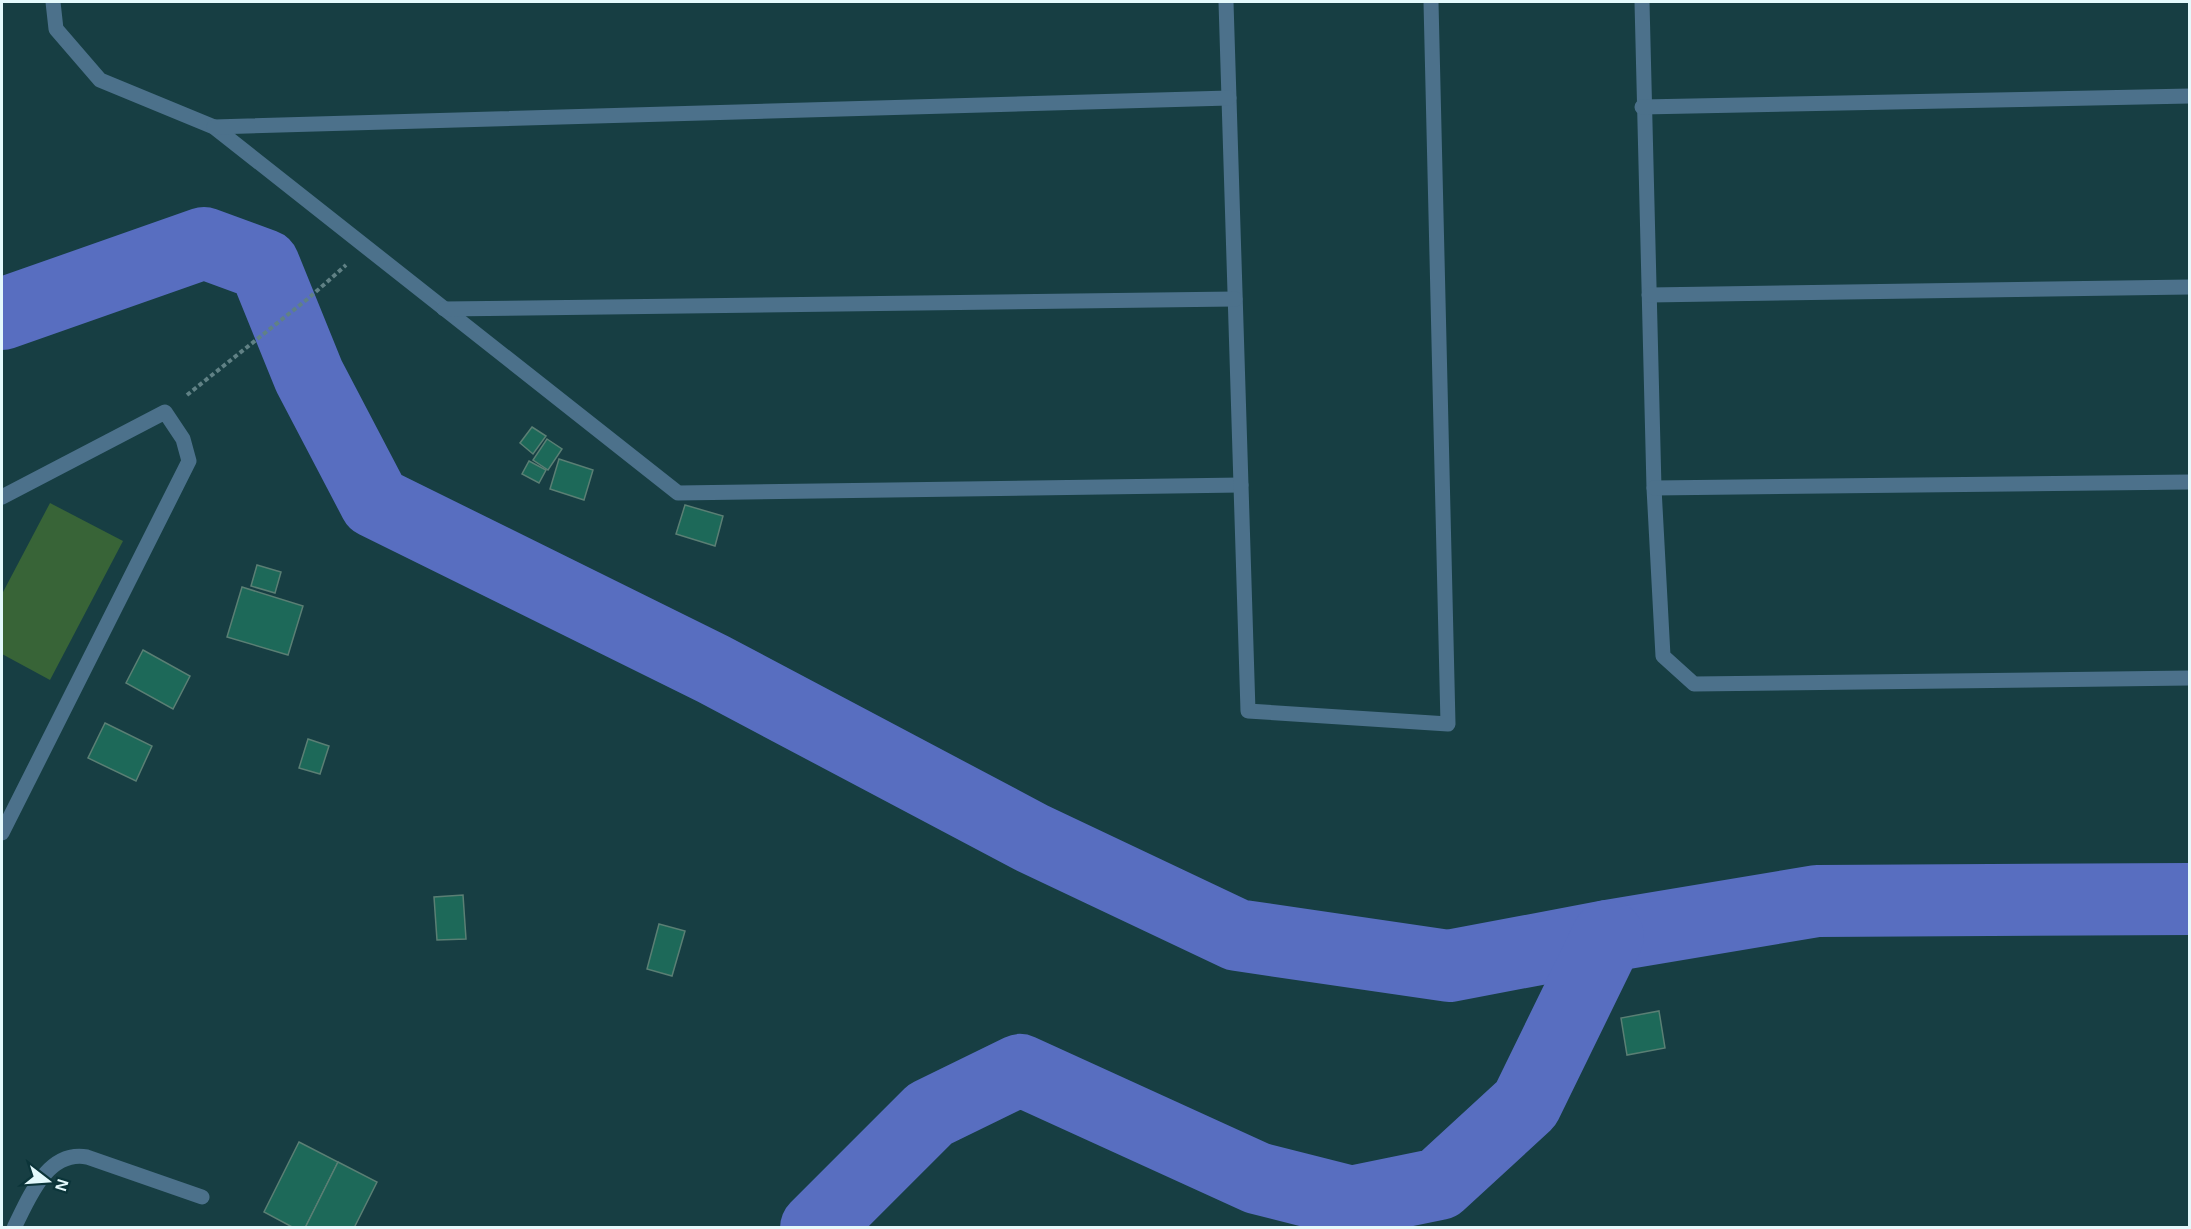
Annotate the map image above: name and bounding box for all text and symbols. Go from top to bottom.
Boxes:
north arrow [18,1151,78,1211]
text: N [52,1177,72,1193]

